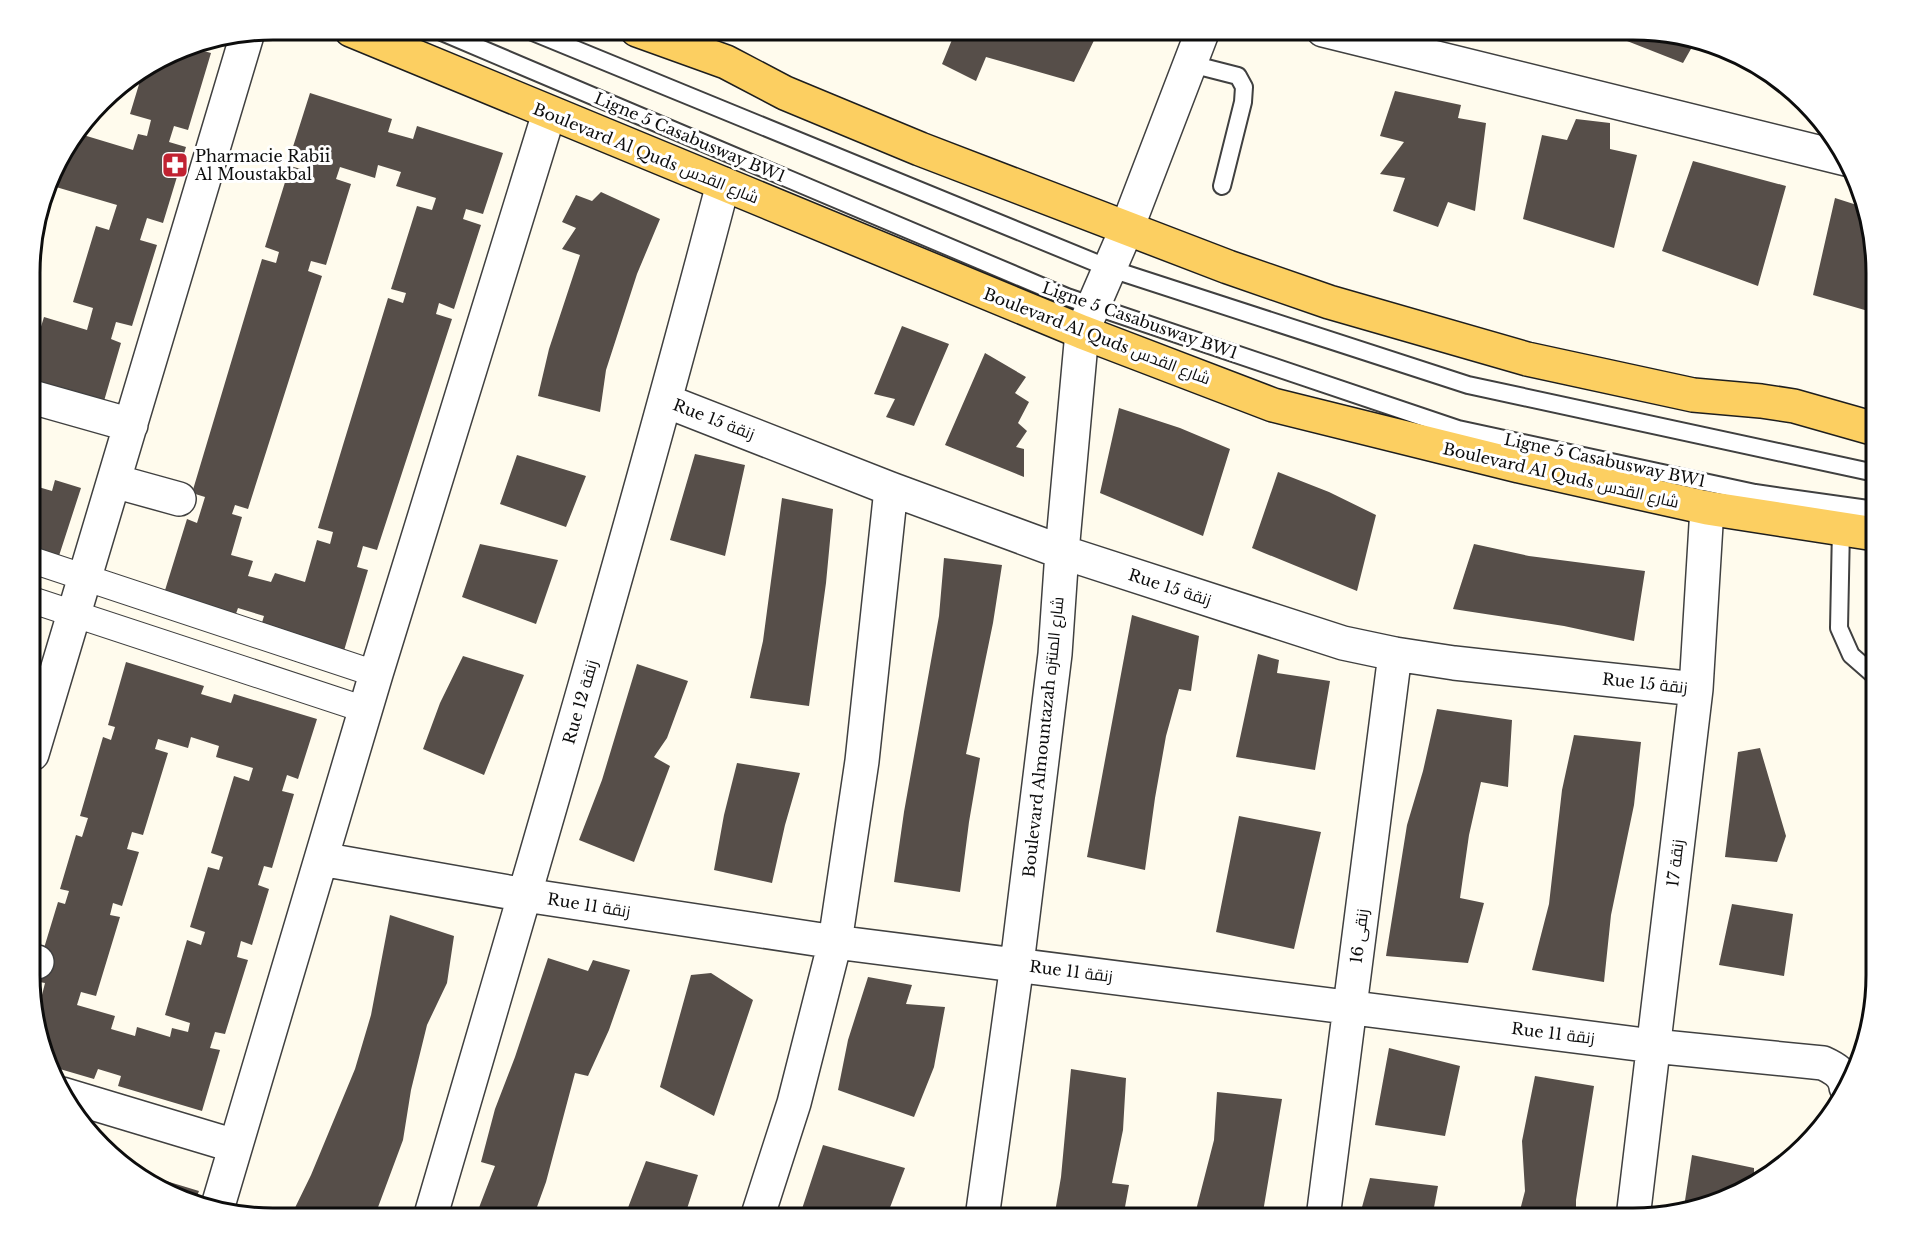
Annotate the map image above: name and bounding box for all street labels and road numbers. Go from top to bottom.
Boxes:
street label: Ligne 5 Casabusway BW1 [592,88,788,186]
street label: Boulevard Al Quds شارع القدس [530,99,762,209]
street label: Ligne 5 Casabusway BW1 [1040,277,1240,363]
street label: Boulevard Al Quds شارع القدس [980,283,1213,390]
street label: Rue 15 زنقة [670,394,758,444]
street label: Ligne 5 Casabusway BW1 [1502,429,1708,491]
street label: Boulevard Al Quds شارع القدس [1441,438,1681,514]
street label: Rue 15 زنقة [1126,564,1214,610]
street label: Boulevard Almountazah شارع المنتزه [1018,596,1070,879]
street label: Rue 12 زنقة [558,658,602,746]
street label: Rue 15 زنقة [1601,669,1689,697]
street label: زنقة 17 [1662,838,1688,888]
street label: Rue 11 زنقة [546,889,632,921]
street label: زنقى 16 [1346,908,1373,965]
street label: Rue 11 زنقة [1028,956,1114,986]
street label: Rue 11 زنقة [1510,1018,1596,1048]

